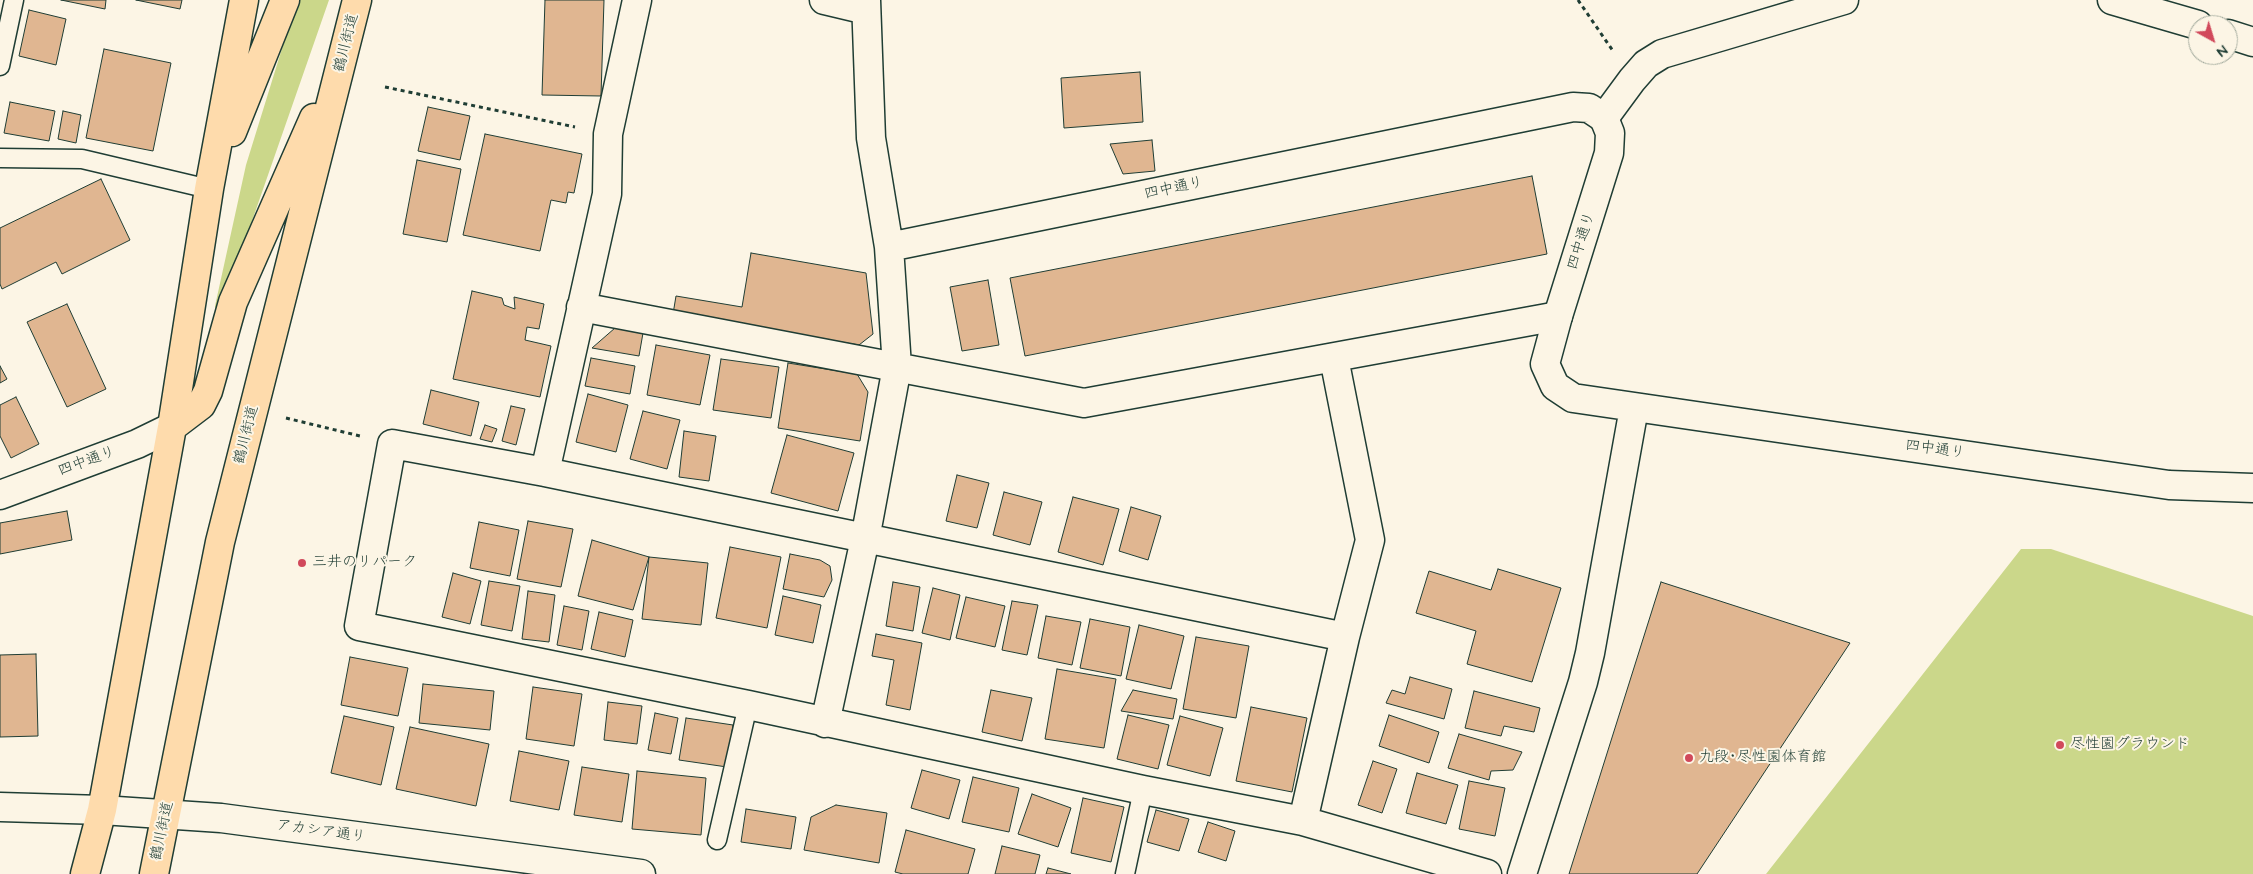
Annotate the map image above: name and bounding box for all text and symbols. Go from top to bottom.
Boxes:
street label: 鶴川街道 [331,12,363,74]
north arrow [2188,15,2238,65]
text: N [2212,40,2232,61]
street label: 四中通り [1143,174,1205,204]
street label: 四中通り [1564,210,1600,272]
street label: 鶴川街道 [231,404,263,466]
street label: 四中通り [1904,437,1966,463]
street label: 四中通り [56,443,118,481]
place label: 三井のリパーク [312,554,417,572]
marker: 三井のリパーク [296,557,308,569]
place label: 尽性園グラウンド [2070,736,2190,754]
marker: 尽性園グラウンド [2054,739,2066,751]
place label: 九段･尽性園体育館 [1699,749,1826,767]
marker: 九段･尽性園体育館 [1683,752,1695,764]
street label: 鶴川街道 [148,800,178,862]
street label: アカシア通り [275,817,367,847]

